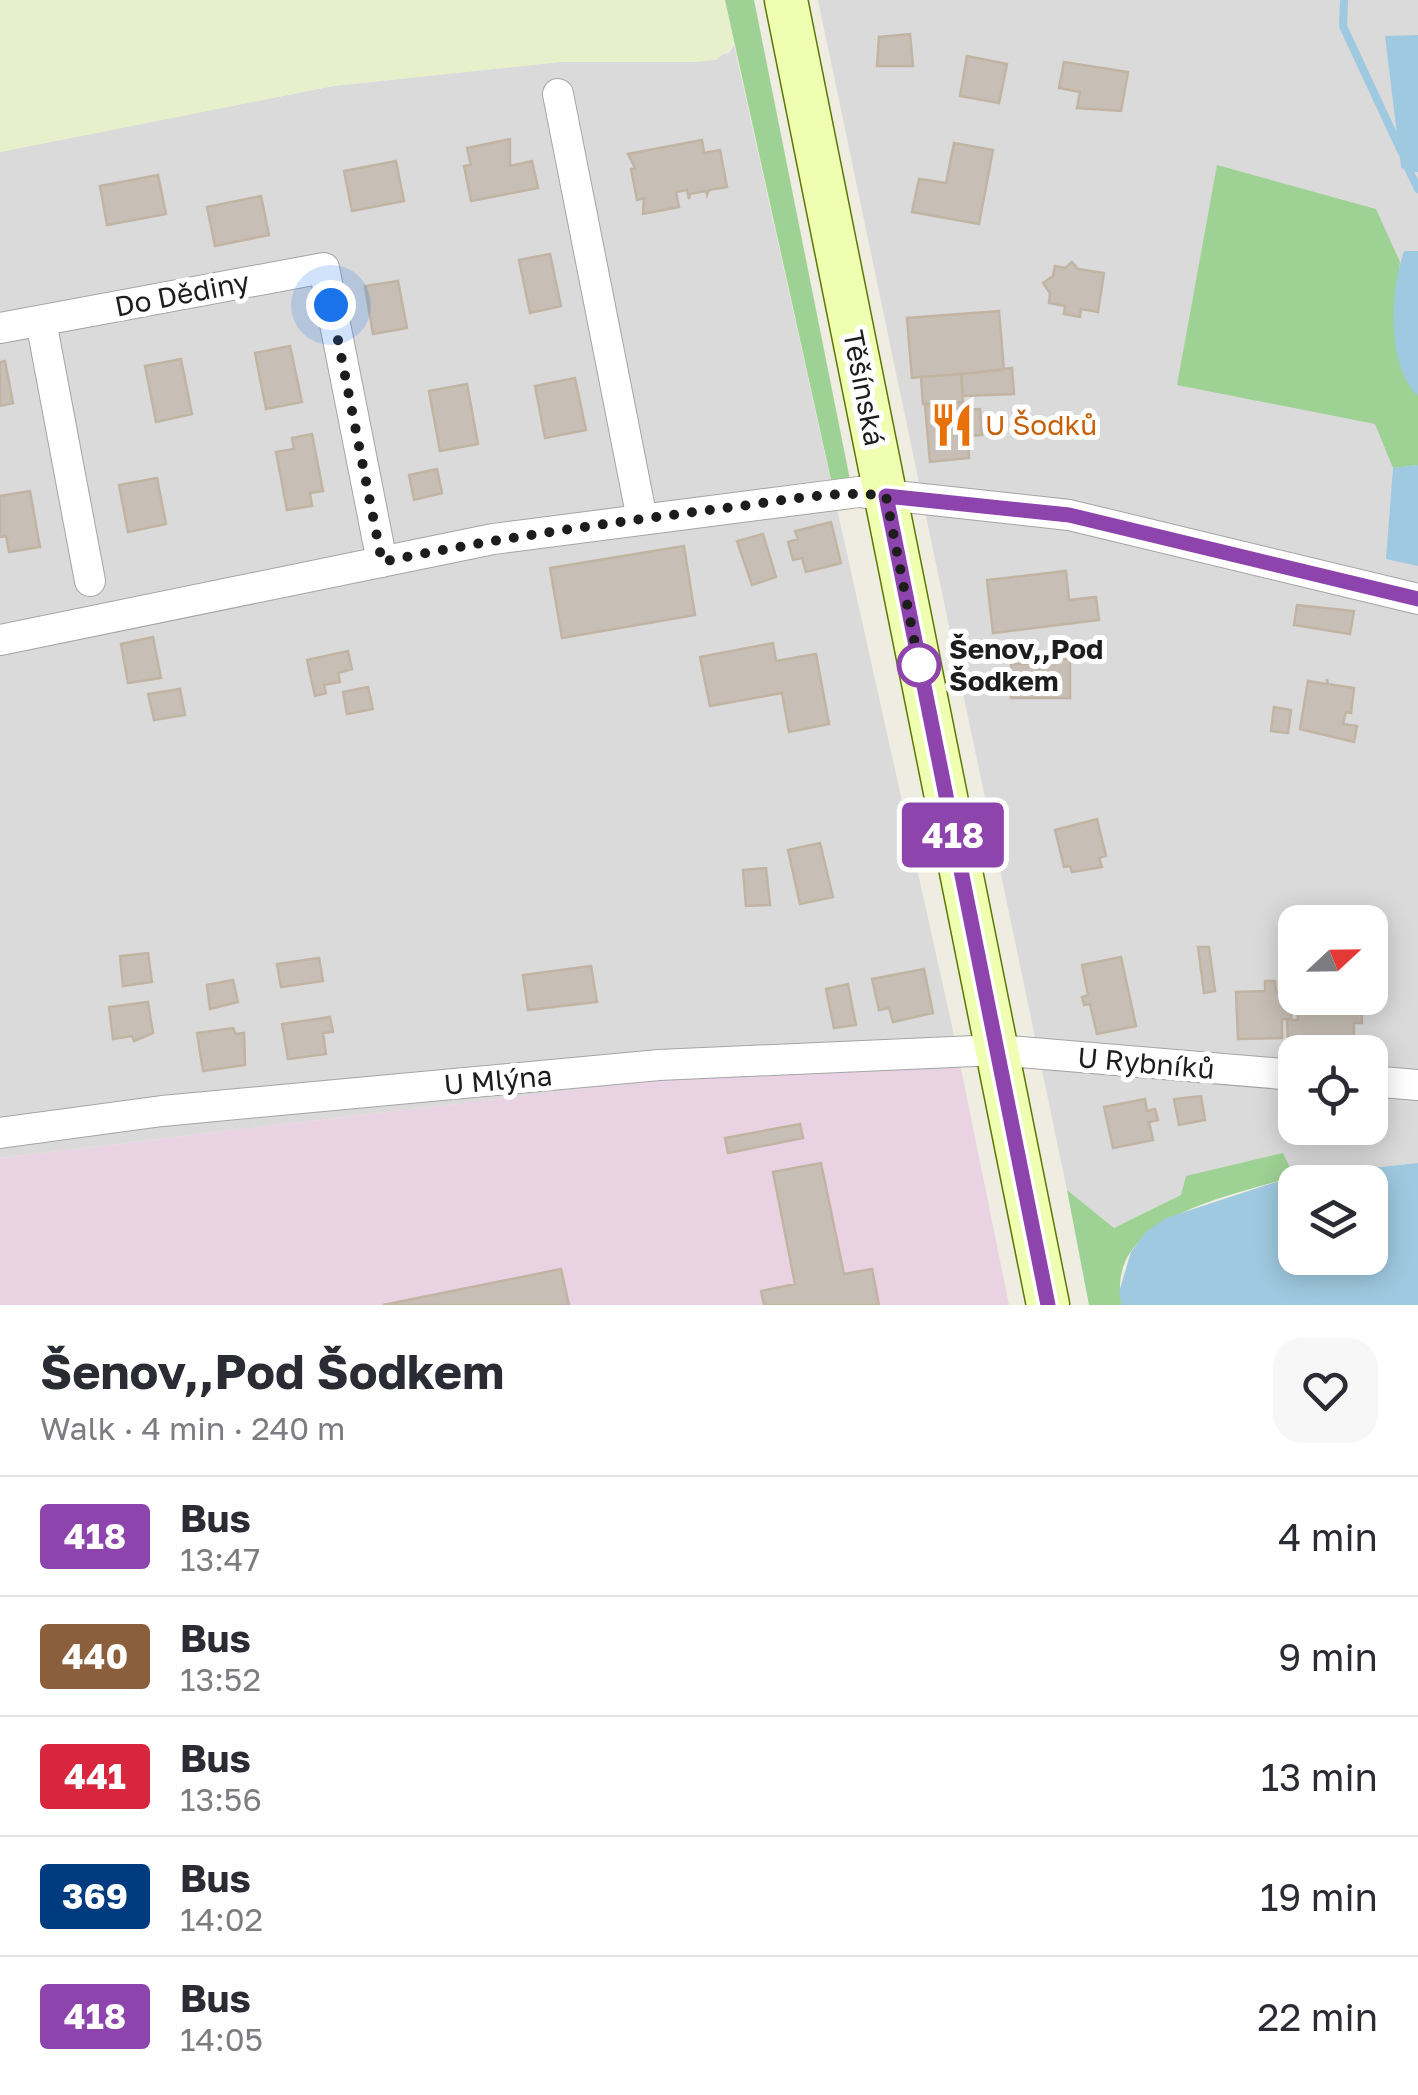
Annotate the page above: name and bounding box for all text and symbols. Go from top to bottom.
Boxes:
street label: Do Dědiny [112,264,252,323]
your location [306,280,356,330]
street label: Těšínská [837,327,892,448]
restaurant icon: U Šodků [928,401,976,449]
place label: U Šodků [985,408,1097,441]
place label: Šenov,,Pod Šodkem [949,632,1103,697]
marker: Šenov,,Pod Šodkem [898,644,940,686]
line badge: 418 [896,802,1010,868]
text: 418 [922,814,984,856]
north arrow [1278,905,1388,1015]
map controls [1278,905,1388,1275]
button: locate [1278,1035,1388,1145]
street label: U Rybníků [1076,1040,1216,1085]
street label: U Mlýna [442,1058,554,1101]
button: layers [1278,1165,1388,1275]
button: heart [1273,1338,1378,1443]
text: Šenov,,Pod Šodkem [40,1342,504,1400]
text: Walk · 4 min · 240 m [40,1409,345,1447]
text: Bus [180,1495,251,1540]
text: 4 min [1278,1514,1378,1559]
text: 418 [64,1515,126,1557]
text: 13:47 [180,1540,260,1578]
text: Bus [180,1615,251,1660]
text: 9 min [1278,1634,1378,1679]
text: 440 [62,1635,128,1677]
text: 13:52 [180,1660,261,1698]
text: Bus [180,1735,251,1780]
text: 13 min [1261,1754,1378,1799]
text: 441 [64,1755,126,1797]
text: 13:56 [180,1780,262,1818]
text: Bus [180,1855,251,1900]
text: 19 min [1260,1874,1378,1919]
text: 369 [62,1875,128,1917]
text: 14:02 [180,1900,263,1938]
text: Bus [180,1975,251,2020]
text: 22 min [1257,1994,1378,2039]
text: 418 [64,1995,126,2037]
text: 14:05 [180,2020,263,2058]

